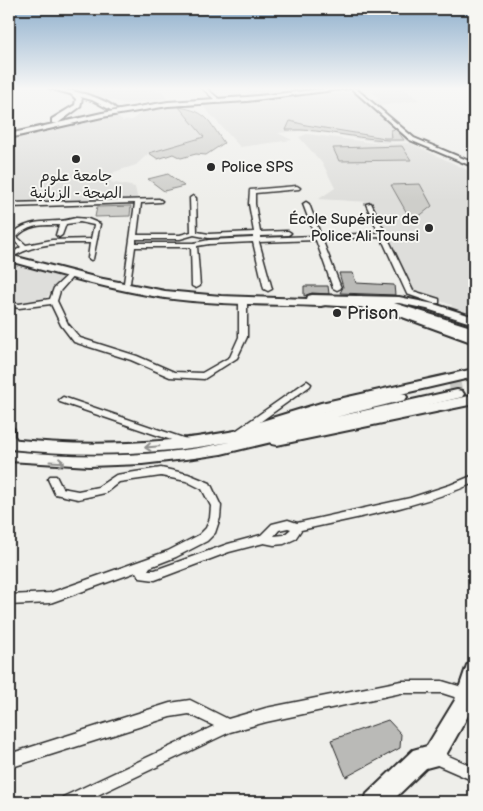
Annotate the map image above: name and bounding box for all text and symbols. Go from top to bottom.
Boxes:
marker: جامعة علوم الصحة - الزيانية [70,153,82,165]
place label: Police SPS [221,158,293,177]
marker: Police SPS [205,161,217,173]
place label: جامعة علوم الصحة - الزيانية [30,167,122,203]
place label: École Supérieur de Police Ali Tounsi [289,210,419,246]
marker: École Supérieur de Police Ali Tounsi [423,222,435,234]
place label: Prison [347,303,398,324]
marker: Prison [331,307,343,319]
one-way arrow [145,442,161,452]
one-way arrow [49,457,65,466]

